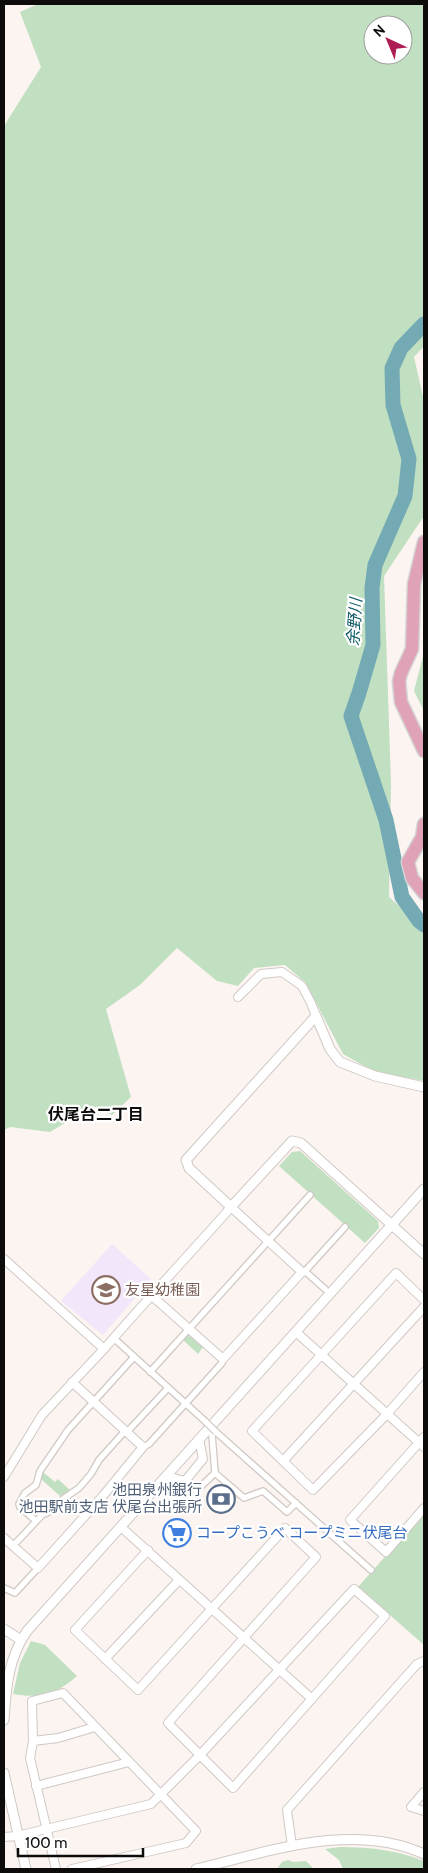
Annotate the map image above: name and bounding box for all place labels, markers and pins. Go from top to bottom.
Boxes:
school or university icon: 友星幼稚園 [91,1275,121,1305]
place label: 友星幼稚園 [125,1281,200,1299]
place label: 池田泉州銀行 池田駅前支店 伏尾台出張所 [19,1481,202,1516]
bank icon: 池田泉州銀行 池田駅前支店 伏尾台出張所 [206,1484,236,1514]
supermarket icon: コープこうべ コープミニ伏尾台 [162,1518,192,1548]
place label: コープこうべ コープミニ伏尾台 [196,1524,408,1542]

